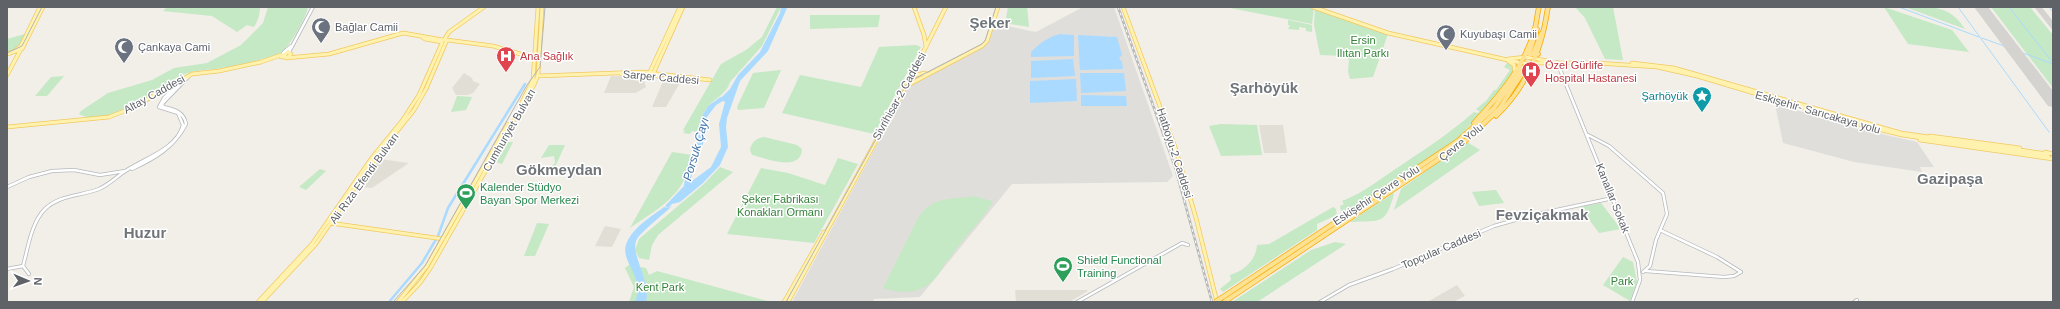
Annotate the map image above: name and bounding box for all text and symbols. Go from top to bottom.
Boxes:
district label: Şeker [970,14,1011,31]
mosque icon: Bağlar Camii [310,16,332,44]
place label: Bağlar Camii [335,21,398,33]
mosque icon: Kuyubaşı Camii [1435,23,1457,51]
place label: Kuyubaşı Camii [1460,28,1537,40]
park label: Ersin Ilıtan Parkı [1337,34,1389,59]
mosque icon: Çankaya Cami [113,36,135,64]
place label: Çankaya Cami [138,41,210,53]
hospital icon: Ana Sağlık [495,45,517,73]
place label: Ana Sağlık [520,50,574,62]
street label: Sivrihisar-2 Caddesi [870,50,928,142]
place label: Özel Gürlife Hospital Hastanesi [1545,59,1637,84]
hospital icon: Özel Gürlife Hospital Hastanesi [1520,60,1542,88]
street label: Sarper Caddesi [622,68,700,86]
street label: Altay Caddesi [121,72,187,116]
district label: Şarhöyük [1230,79,1299,96]
place icon: Şarhöyük [1691,85,1713,113]
street label: Cumhuriyet Bulvarı [480,86,538,174]
street label: Eskişehir- Sarıcakaya yolu [1754,88,1882,136]
place label: Şarhöyük [1642,90,1688,102]
street label: Hatboyu-2 Caddesi [1155,106,1195,200]
water label: Porsuk Çayı [680,116,712,182]
street label: Çevre Yolu [1437,121,1485,163]
street label: Ali Rıza Efendi Bulvarı [327,130,401,226]
district label: Gökmeydan [516,161,602,178]
street label: Kanallar Sokak [1594,161,1633,235]
street label: Eskişehir Çevre Yolu [1330,162,1422,228]
district label: Gazipaşa [1917,170,1984,187]
place label: Kalender Stüdyo Bayan Spor Merkezi [480,181,579,206]
sports icon: Kalender Stüdyo Bayan Spor Merkezi [455,182,477,210]
park label: Şeker Fabrikası Konakları Ormanı [737,193,823,218]
district label: Fevziçakmak [1496,206,1589,223]
district label: Huzur [124,224,166,241]
street label: Topçular Caddesi [1400,227,1482,271]
place label: Shield Functional Training [1077,254,1161,279]
sports icon: Shield Functional Training [1052,255,1074,283]
north arrow [8,261,48,301]
park label: Park [1611,275,1634,287]
text: N [32,277,44,286]
park label: Kent Park [636,281,685,293]

